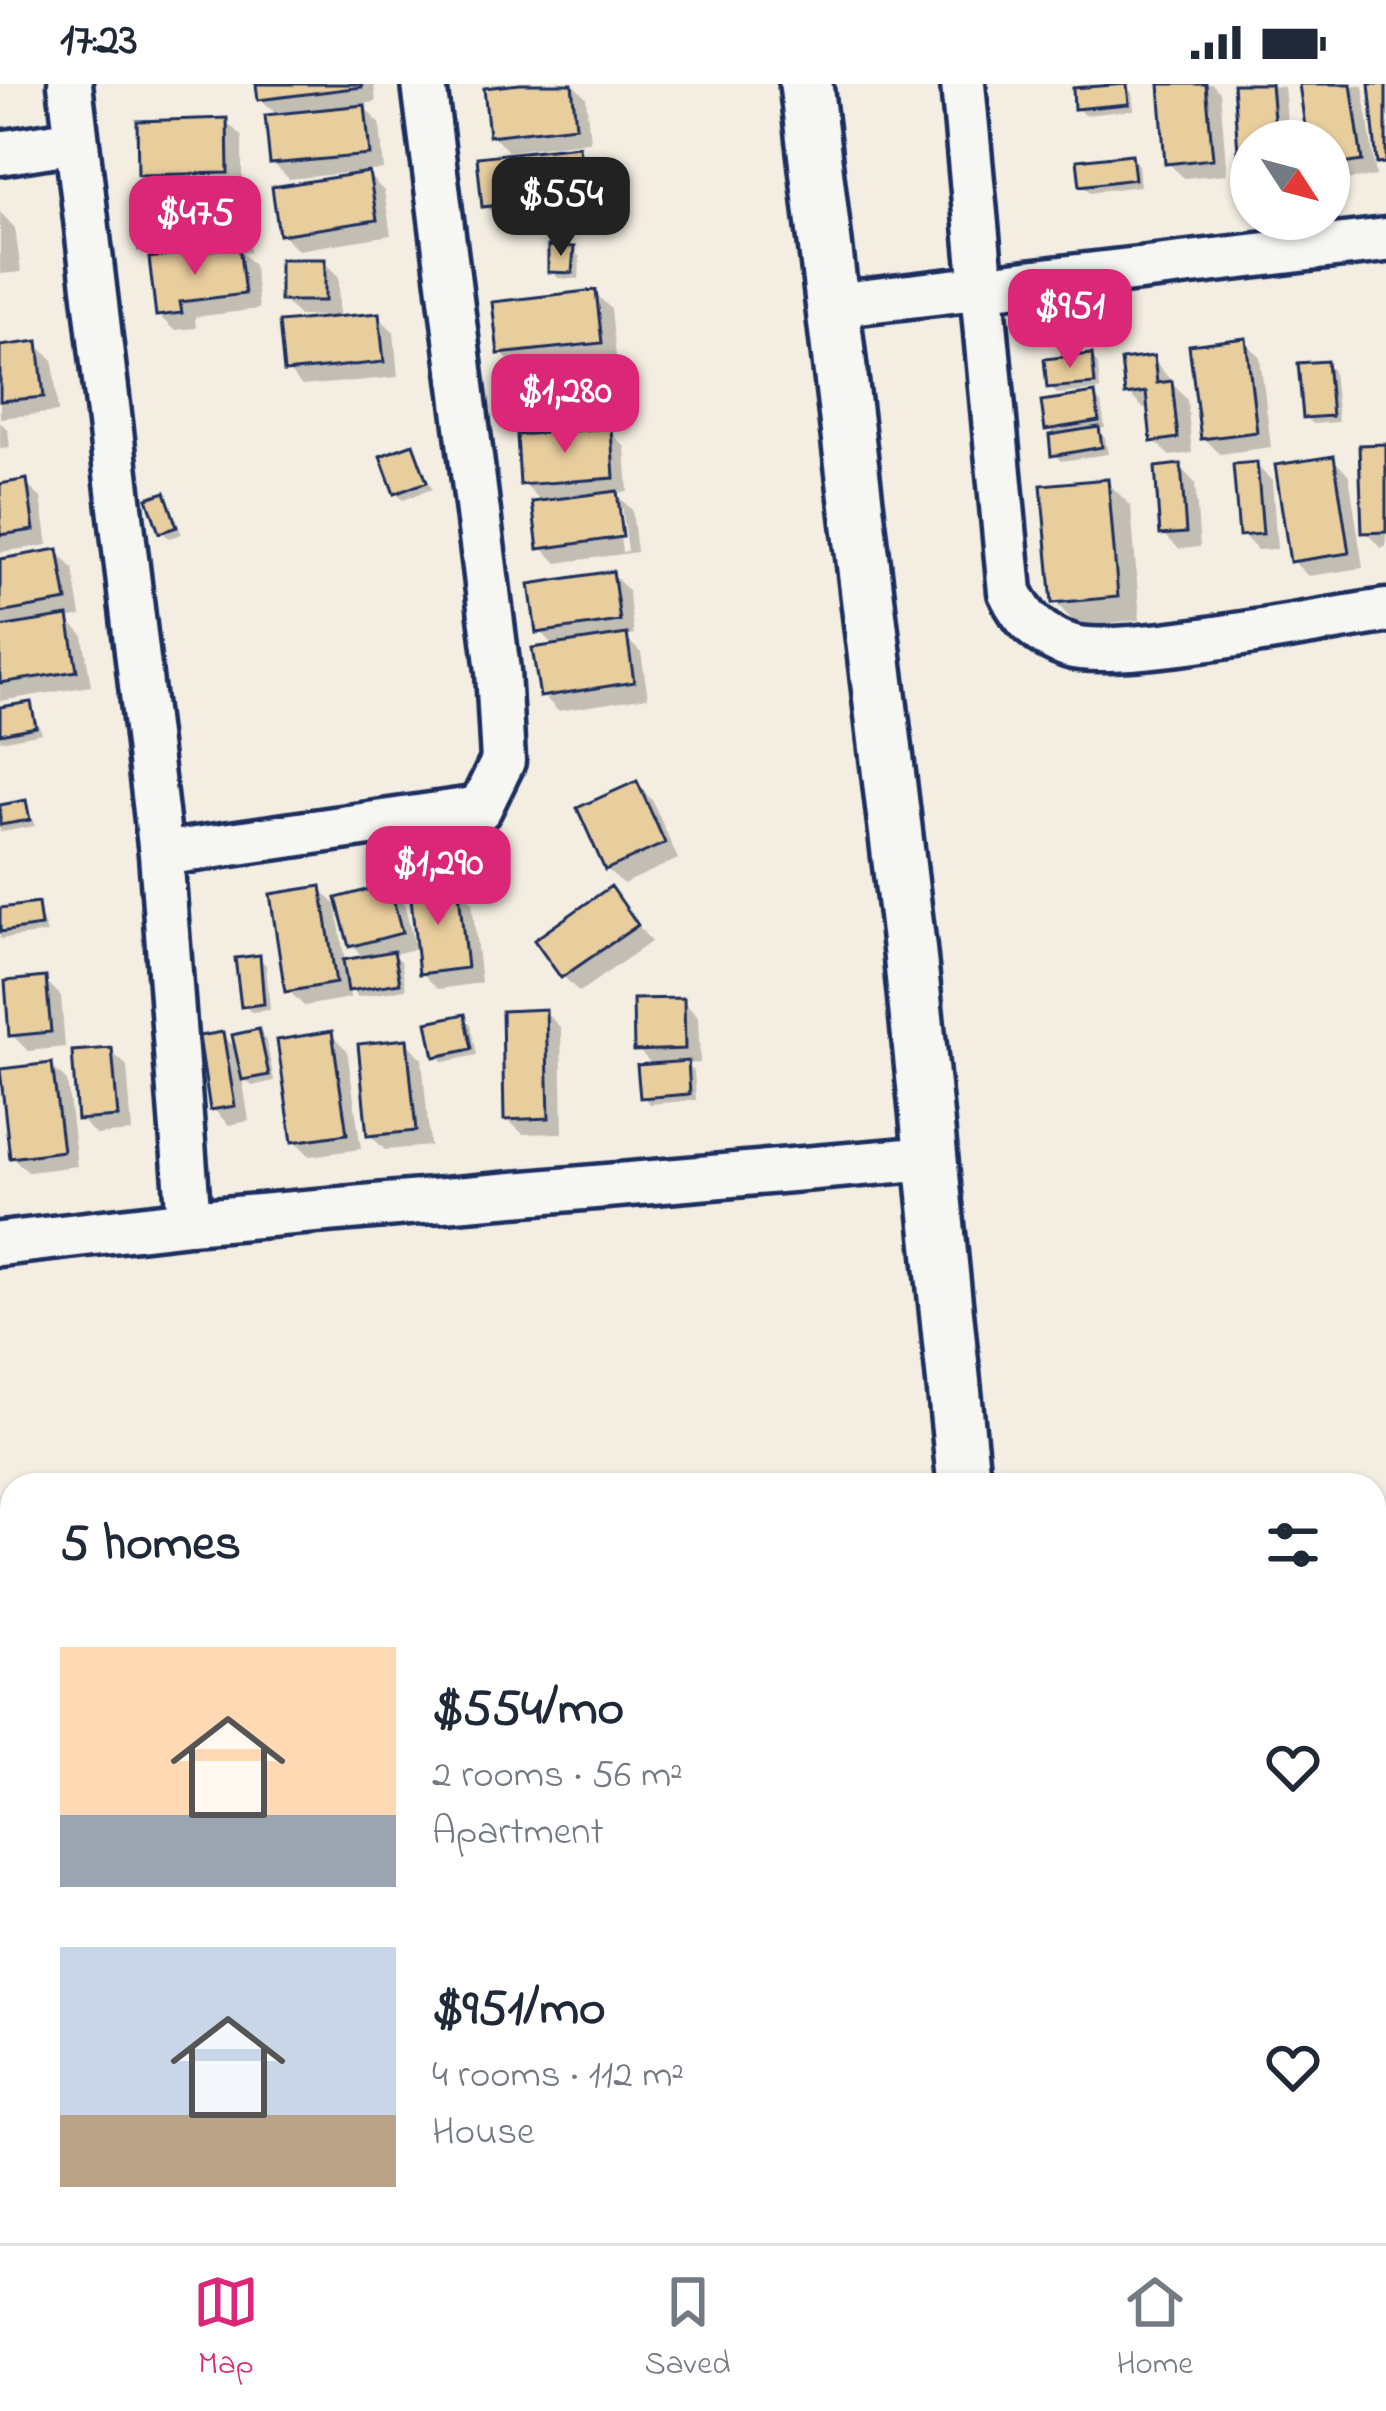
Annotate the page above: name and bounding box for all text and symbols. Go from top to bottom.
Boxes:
text: 17:23 [60,9,138,75]
north arrow [1230,120,1350,240]
map controls [1230,120,1350,240]
pin: $554 [490,157,632,259]
text: $554 [519,167,603,224]
pin: $475 [124,176,266,278]
text: $475 [156,186,234,243]
pin: $951 [999,269,1141,371]
text: $951 [1035,279,1105,336]
pin: $1,280 [467,354,663,456]
text: $1,280 [518,364,612,421]
pin: $1,290 [340,826,536,928]
text: $1,290 [393,836,483,893]
text: 5 homes [60,1508,241,1583]
icon: filters [1260,1512,1326,1578]
text: $554/mo [432,1673,624,1748]
icon: home [156,1695,300,1839]
icon: heart [1260,1734,1326,1800]
text: 2 rooms · 56 m² [432,1748,683,1805]
text: Apartment [432,1805,604,1862]
text: $951/mo [432,1973,606,2048]
icon: home [156,1995,300,2139]
icon: heart [1260,2034,1326,2100]
text: 4 rooms · 112 m² [432,2048,684,2105]
text: House [432,2105,534,2162]
tab: Map [193,2269,259,2389]
tab: Saved [645,2269,731,2389]
tab: Home [1116,2269,1193,2389]

